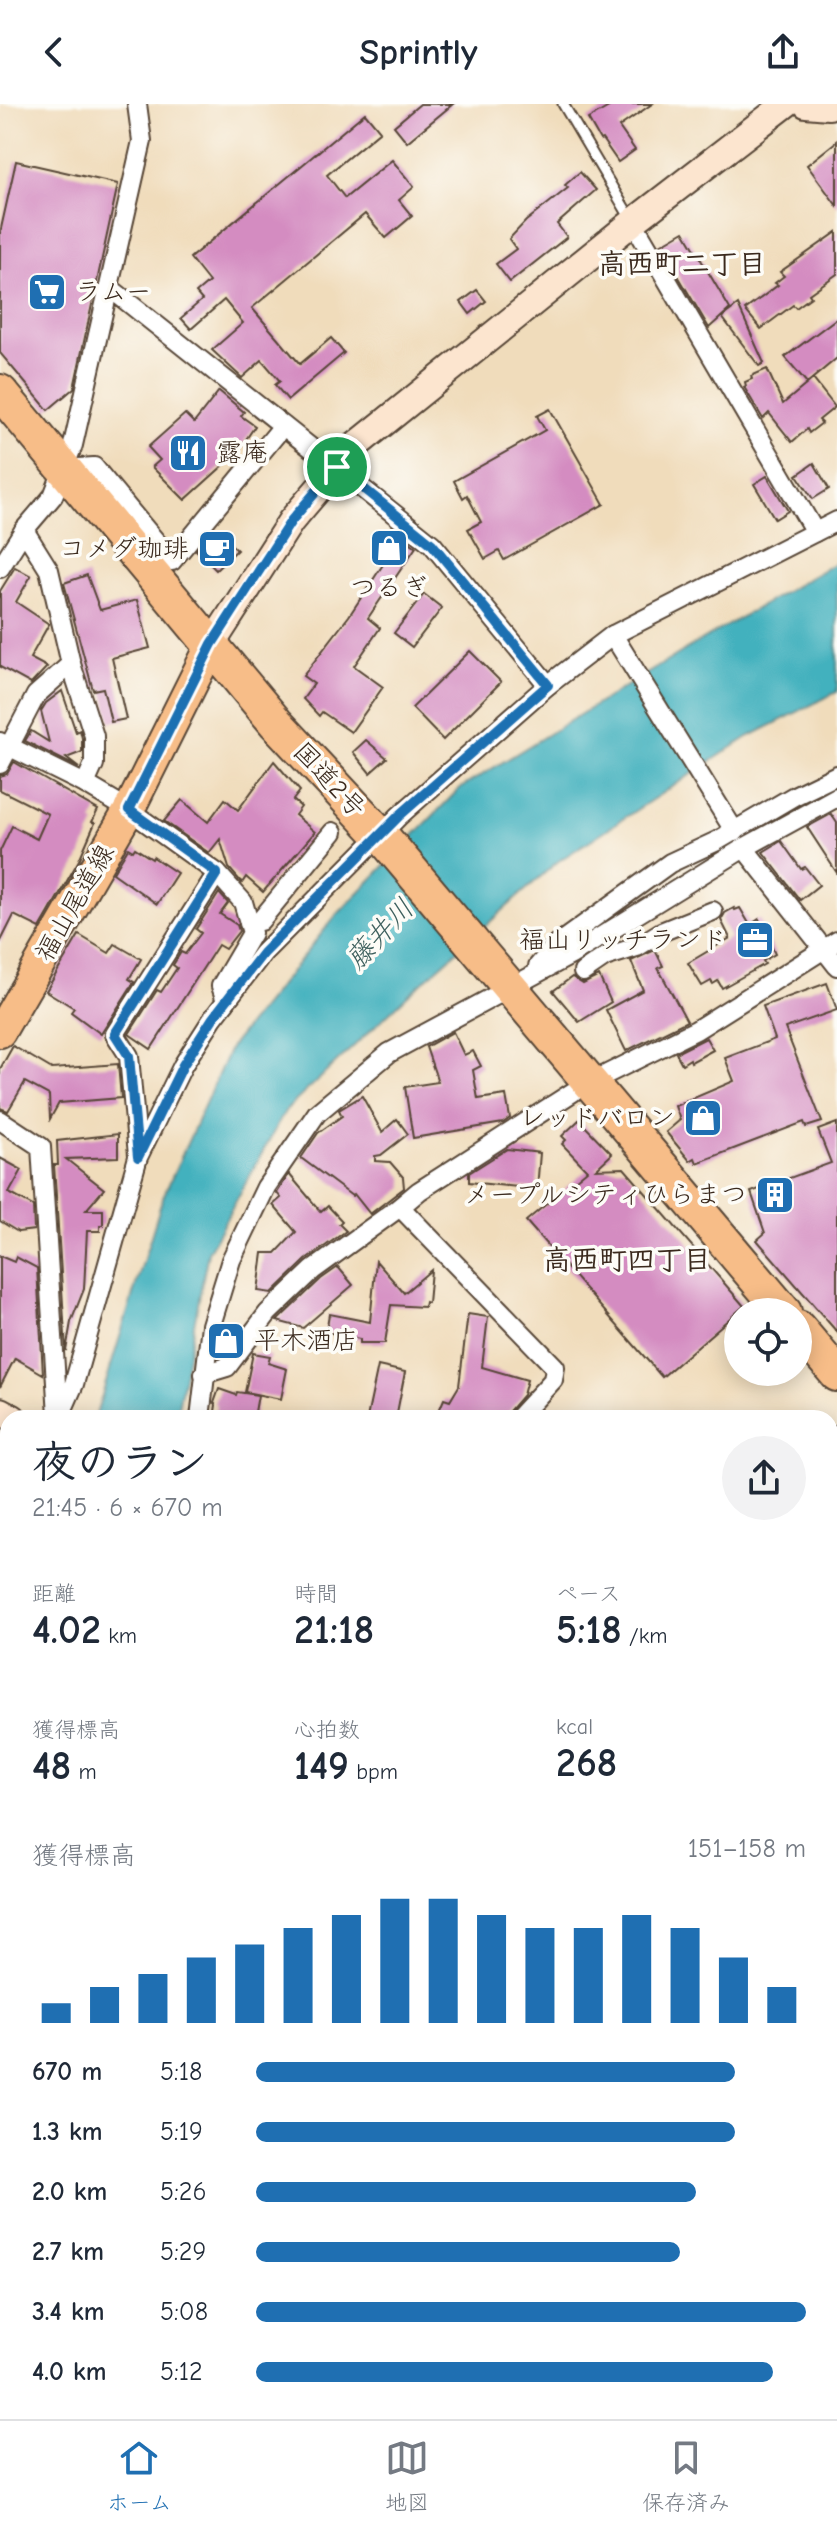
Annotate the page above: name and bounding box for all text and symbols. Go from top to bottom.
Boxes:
icon: back [32,30,76,74]
icon: share [761,30,805,74]
text: Sprintly [359,32,478,73]
district label: 高西町二丁目 [598,248,766,280]
supermarket icon: ラムー [26,271,68,313]
place label: ラムー [75,277,151,307]
restaurant icon: 露庵 [167,432,209,474]
pin [303,433,371,501]
place label: 露庵 [216,438,268,468]
icon: arrive [315,445,359,489]
shop icon: つるぎ [368,527,410,569]
cafe icon: コメダ珈琲 [196,528,238,570]
place label: コメダ珈琲 [59,534,189,564]
place label: つるぎ [350,573,428,603]
street label: 国道2号 [287,736,371,824]
street label: 福山尾道線 [30,839,120,967]
water label: 藤井川 [340,892,420,976]
office icon: 福山リッチランド [734,919,776,961]
place label: 福山リッチランド [519,925,727,955]
shop icon: レッドバロン [682,1097,724,1139]
place label: レッドバロン [519,1103,675,1133]
building icon: メープルシティひらまつ [754,1174,796,1216]
place label: メープルシティひらまつ [464,1180,747,1210]
district label: 高西町四丁目 [543,1244,711,1276]
map controls [724,1298,812,1386]
button: locate [724,1298,812,1386]
shop icon: 平木酒店 [205,1320,247,1362]
place label: 平木酒店 [254,1326,358,1356]
button: share [722,1436,806,1520]
text: 夜のラン [32,1437,208,1488]
text: 21:45 · 6 × 670 m [32,1493,223,1523]
text: 距離 [32,1581,76,1607]
text: 時間 [294,1581,338,1607]
text: ペース [556,1581,621,1607]
text: 4.02 [32,1607,101,1653]
text: 21:18 [294,1607,374,1653]
text: 5:18 [556,1607,622,1653]
text: km [101,1623,137,1649]
text: /km [622,1623,668,1649]
text: kcal [556,1714,593,1740]
text: 獲得標高 [32,1717,120,1743]
text: 心拍数 [294,1717,360,1743]
text: 268 [556,1740,617,1786]
text: 48 [32,1743,71,1789]
text: 149 [294,1743,349,1789]
text: m [71,1759,97,1785]
text: bpm [349,1759,398,1785]
text: 151–158 m [688,1834,806,1864]
text: 獲得標高 [32,1841,136,1871]
text: 670 m [32,2057,102,2087]
text: 5:18 [160,2057,202,2087]
text: 1.3 km [32,2117,102,2147]
text: 5:19 [160,2117,203,2147]
text: 2.0 km [32,2177,107,2207]
text: 5:26 [160,2177,207,2207]
text: 2.7 km [32,2237,104,2267]
text: 5:29 [160,2237,206,2267]
text: 3.4 km [32,2297,104,2327]
text: 5:08 [160,2297,208,2327]
text: 4.0 km [32,2357,106,2387]
text: 5:12 [160,2357,203,2387]
tab: ホーム [107,2436,172,2516]
tab: 地図 [385,2436,429,2516]
tab: 保存済み [642,2436,730,2516]

